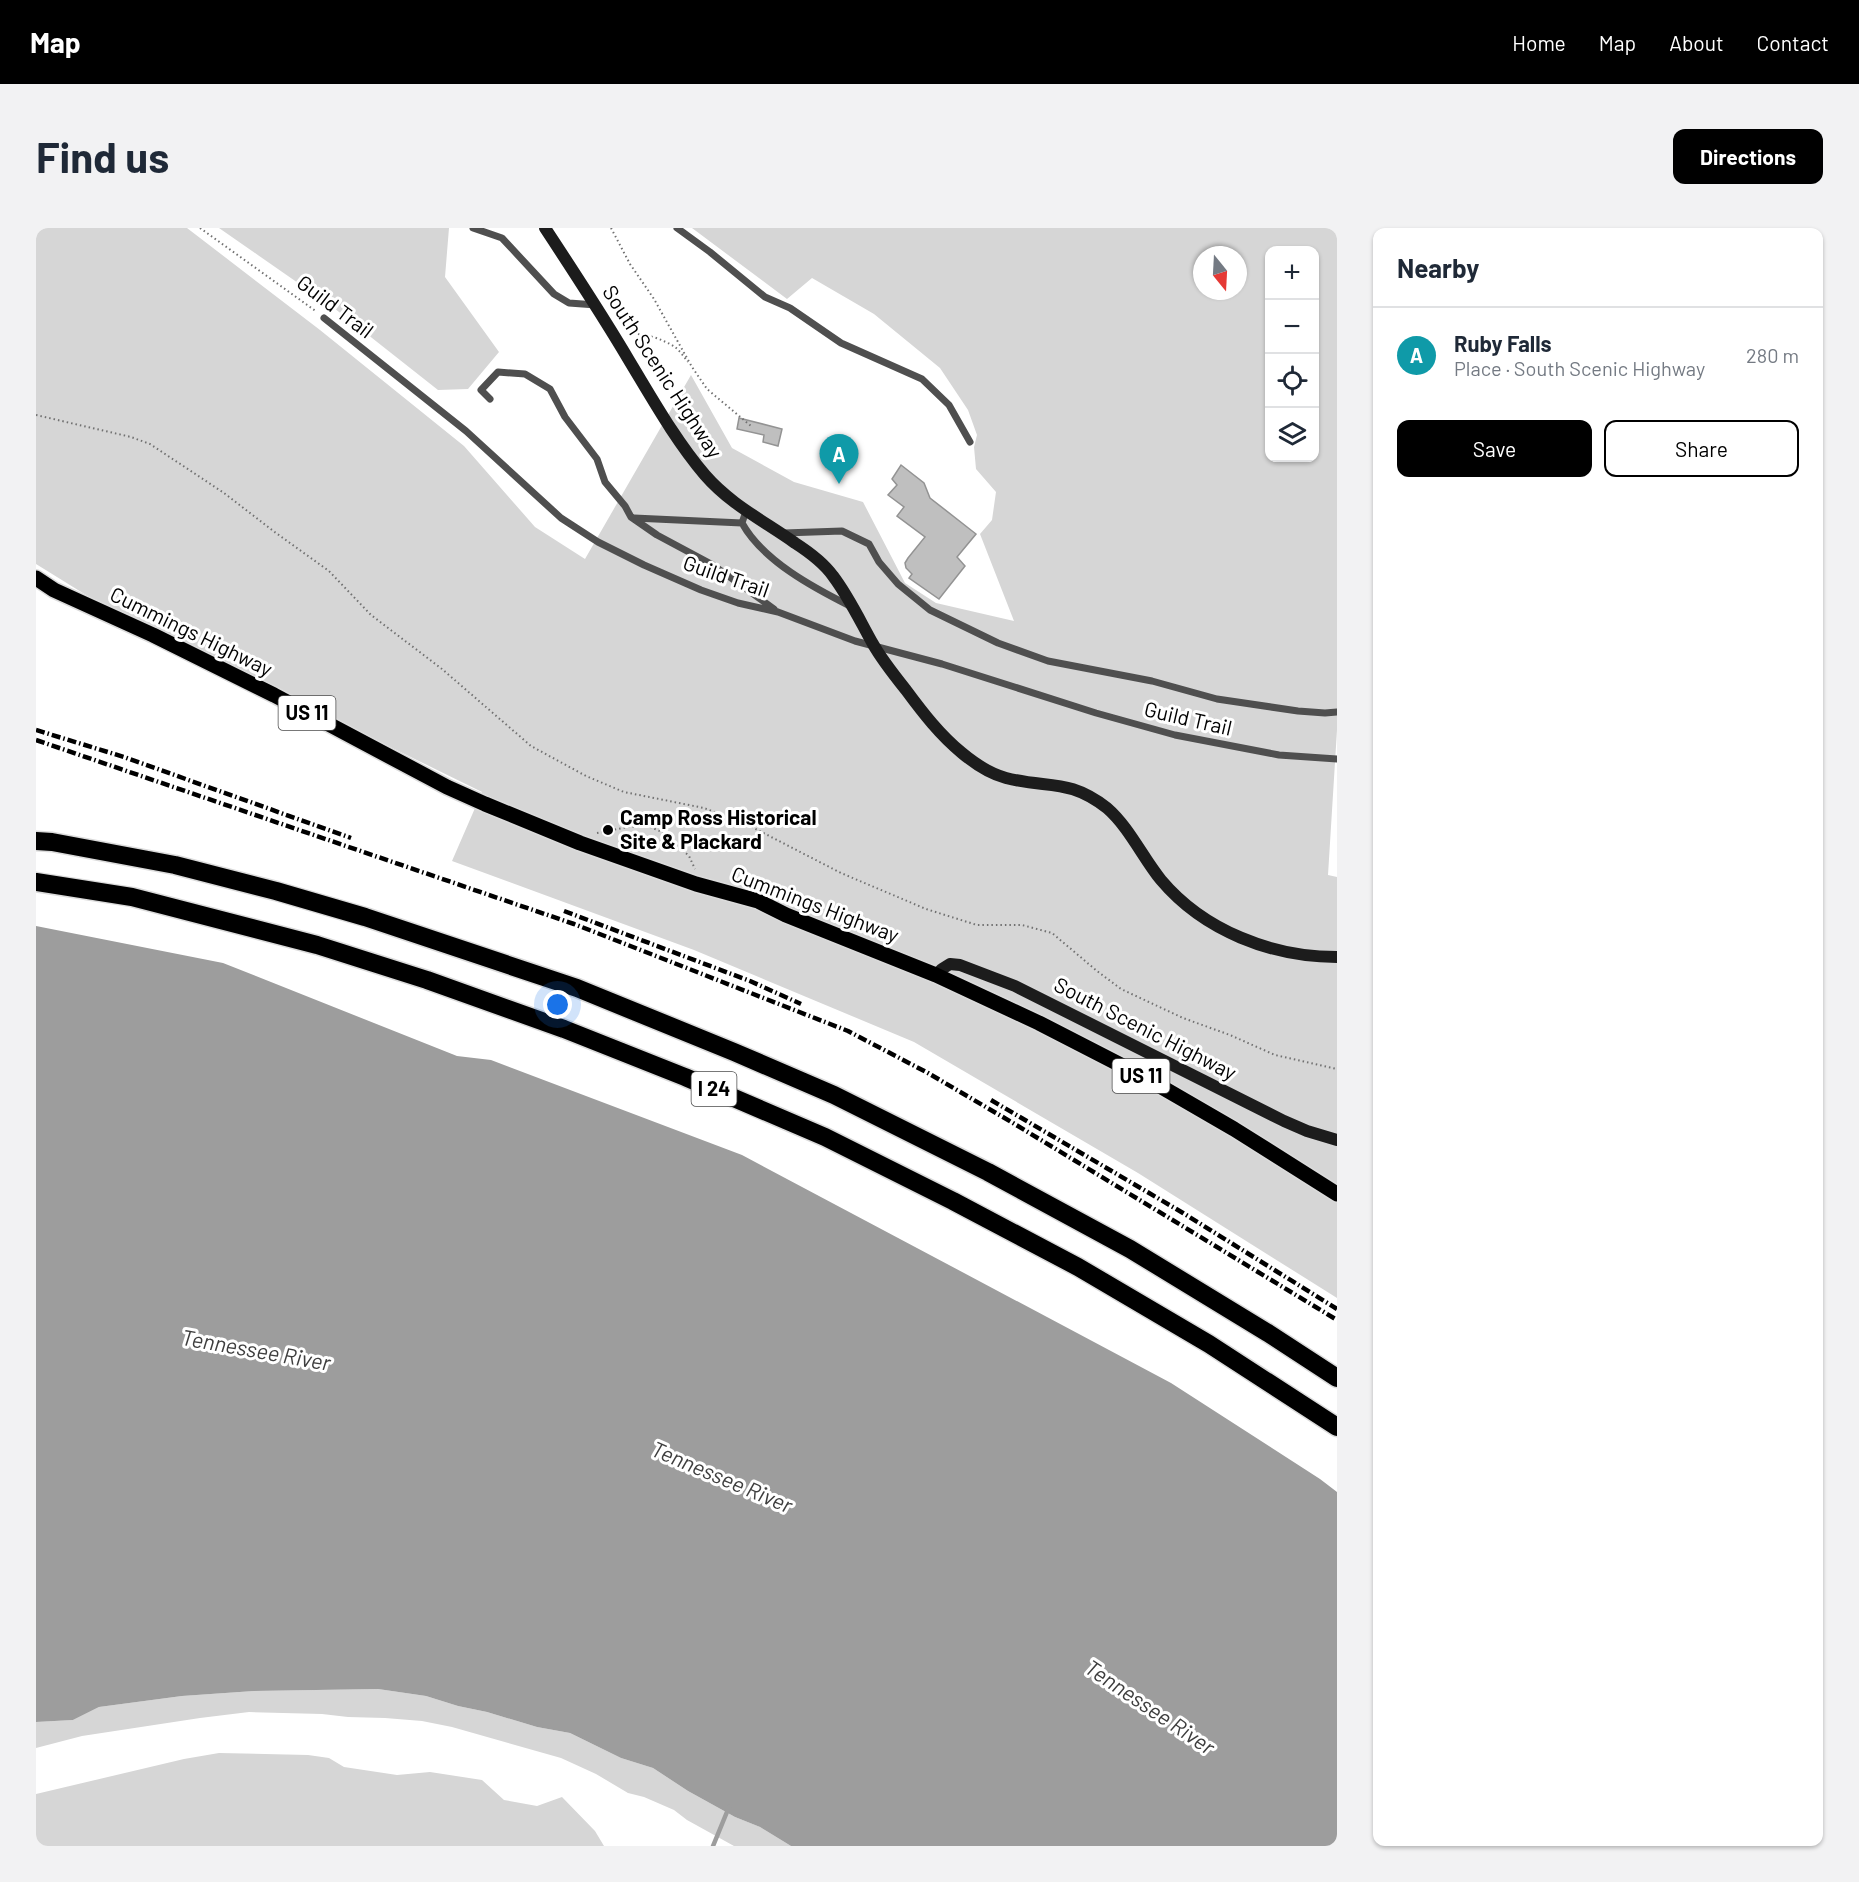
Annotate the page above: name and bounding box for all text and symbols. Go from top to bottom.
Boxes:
text: Map [30,25,81,59]
text: Home [1512,30,1566,55]
text: Map [1599,30,1636,55]
text: About [1669,30,1724,55]
text: Contact [1757,30,1829,55]
button: Directions [1673,129,1823,184]
text: Find us [36,131,169,181]
north arrow [1193,246,1247,300]
map controls [1265,246,1319,462]
button: + [1265,246,1319,300]
text: Nearby [1397,252,1479,283]
street label: Guild Trail [293,269,379,343]
street label: South Scenic Highway [598,280,729,462]
button: − [1265,300,1319,354]
text: Ruby Falls [1454,330,1552,356]
text: A [1410,343,1423,367]
text: 280 m [1746,343,1799,367]
button: locate [1265,354,1319,408]
text: Place · South Scenic Highway [1454,356,1705,380]
button: layers [1265,408,1319,462]
button: Save [1397,420,1592,477]
button: Share [1604,420,1799,477]
pin: A [820,434,858,484]
street label: Guild Trail [680,549,773,602]
street label: Cummings Highway [106,581,277,681]
street label: Guild Trail [1142,695,1235,740]
road number: US 11 [278,696,336,730]
place label: Camp Ross Historical Site & Plackard [620,804,817,853]
marker: Camp Ross Historical Site & Plackard [601,823,615,837]
street label: Cummings Highway [728,860,903,947]
street label: South Scenic Highway [1051,971,1241,1085]
your location [543,990,572,1019]
road number: US 11 [1112,1059,1170,1093]
road number: I 24 [692,1072,736,1106]
water label: Tennessee River [180,1323,334,1375]
water label: Tennessee River [648,1435,798,1518]
water label: Tennessee River [1081,1653,1221,1760]

